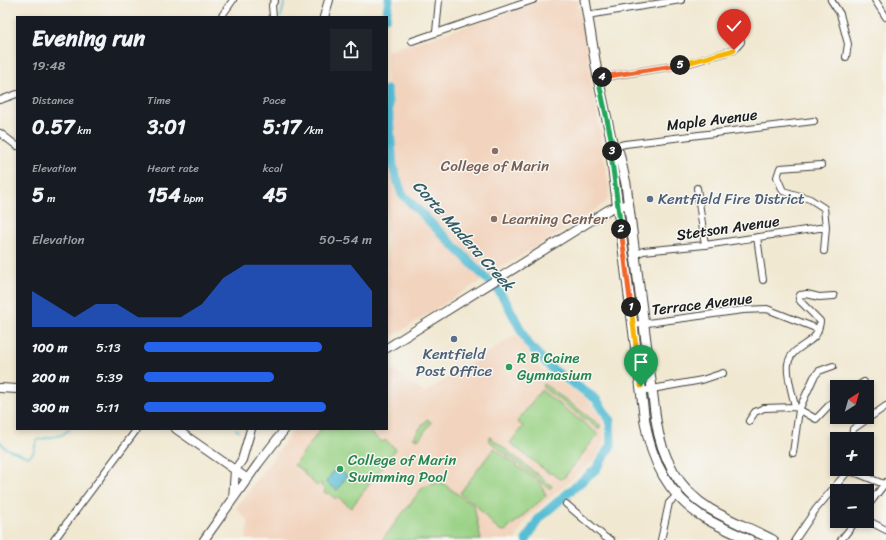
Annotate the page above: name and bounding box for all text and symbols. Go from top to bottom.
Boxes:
pin [717,9,751,50]
icon: check [723,15,745,37]
text: Evening run [32,19,145,58]
button: share [330,29,372,71]
text: 19:48 [32,54,65,77]
pin: 5 [670,55,690,75]
text: 5 [677,55,683,74]
pin: 4 [592,67,612,87]
text: 4 [599,67,605,86]
text: Distance [32,91,74,110]
text: Time [147,91,171,110]
text: Pace [263,91,286,110]
street label: Maple Avenue [665,101,759,138]
text: 0.57 [32,110,74,145]
text: 3:01 [147,110,186,145]
text: 5:17 [263,110,301,145]
text: km [74,121,91,140]
text: /km [301,121,324,140]
pin: 3 [602,141,622,161]
text: 3 [609,141,615,160]
marker: College of Marin [490,146,500,156]
place label: College of Marin [441,153,549,179]
text: Elevation [32,159,77,178]
text: Heart rate [147,159,199,178]
text: kcal [263,159,283,178]
water label: Corte Madera Creek [405,173,523,299]
text: 5 [32,178,44,213]
text: 154 [147,178,181,213]
text: 45 [263,178,287,213]
place label: Kentfield Fire District [658,186,805,212]
text: m [44,189,56,208]
text: bpm [181,189,204,208]
marker: Kentfield Fire District [645,194,655,204]
place label: Learning Center [502,206,608,232]
street label: Stetson Avenue [675,208,782,248]
marker: Learning Center [489,214,499,224]
pin: 2 [611,219,631,239]
text: 2 [618,219,624,238]
text: Elevation [32,228,85,251]
text: 50–54 m [319,228,372,251]
street label: Terrace Avenue [650,285,754,323]
pin: 1 [621,297,641,317]
text: 1 [629,297,633,316]
marker: Kentfield Post Office [449,334,459,344]
text: 100 m [32,336,67,359]
text: 5:13 [96,336,121,359]
place label: Kentfield Post Office [416,341,492,384]
place label: R B Caine Gymnasium [517,345,592,388]
pin [624,345,658,386]
icon: arrive [630,351,652,373]
marker: R B Caine Gymnasium [504,362,514,372]
text: 200 m [32,366,69,389]
text: 5:39 [96,366,123,389]
north arrow [830,380,874,424]
map controls [830,380,874,528]
text: 300 m [32,396,69,419]
text: 5:11 [96,396,119,419]
button: + [830,432,874,476]
place label: College of Marin Swimming Pool [348,447,456,490]
marker: College of Marin Swimming Pool [335,464,345,474]
button: − [830,484,874,528]

